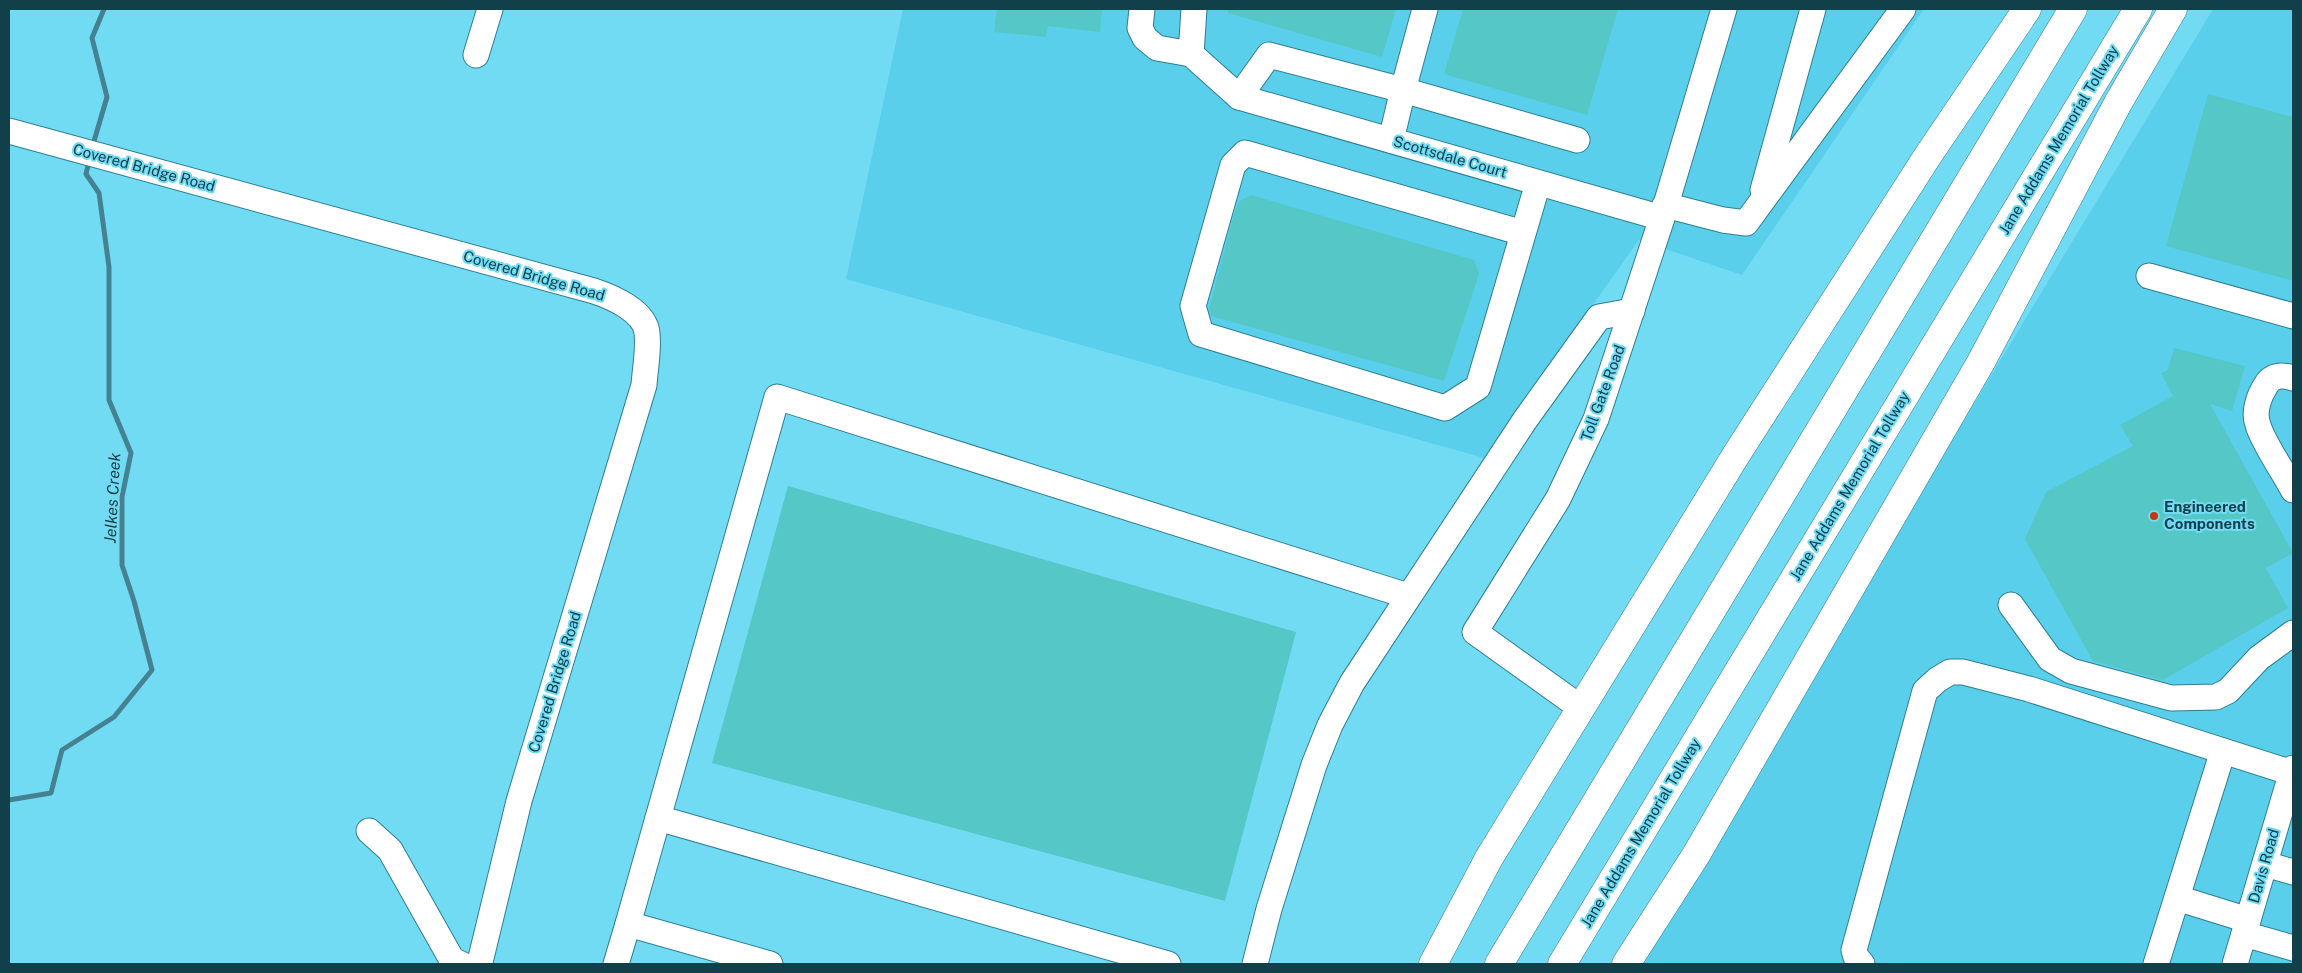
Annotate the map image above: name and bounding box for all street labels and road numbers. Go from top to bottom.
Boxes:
street label: Jane Addams Memorial Tollway [1995,42,2122,237]
street label: Scottsdale Court [1391,132,1509,181]
street label: Covered Bridge Road [71,140,217,195]
street label: Covered Bridge Road [461,247,607,304]
street label: Toll Gate Road [1577,342,1628,443]
street label: Jane Addams Memorial Tollway [1786,388,1913,583]
street label: Covered Bridge Road [525,609,584,754]
street label: Jane Addams Memorial Tollway [1577,735,1704,930]
street label: Davis Road [2245,827,2282,905]

